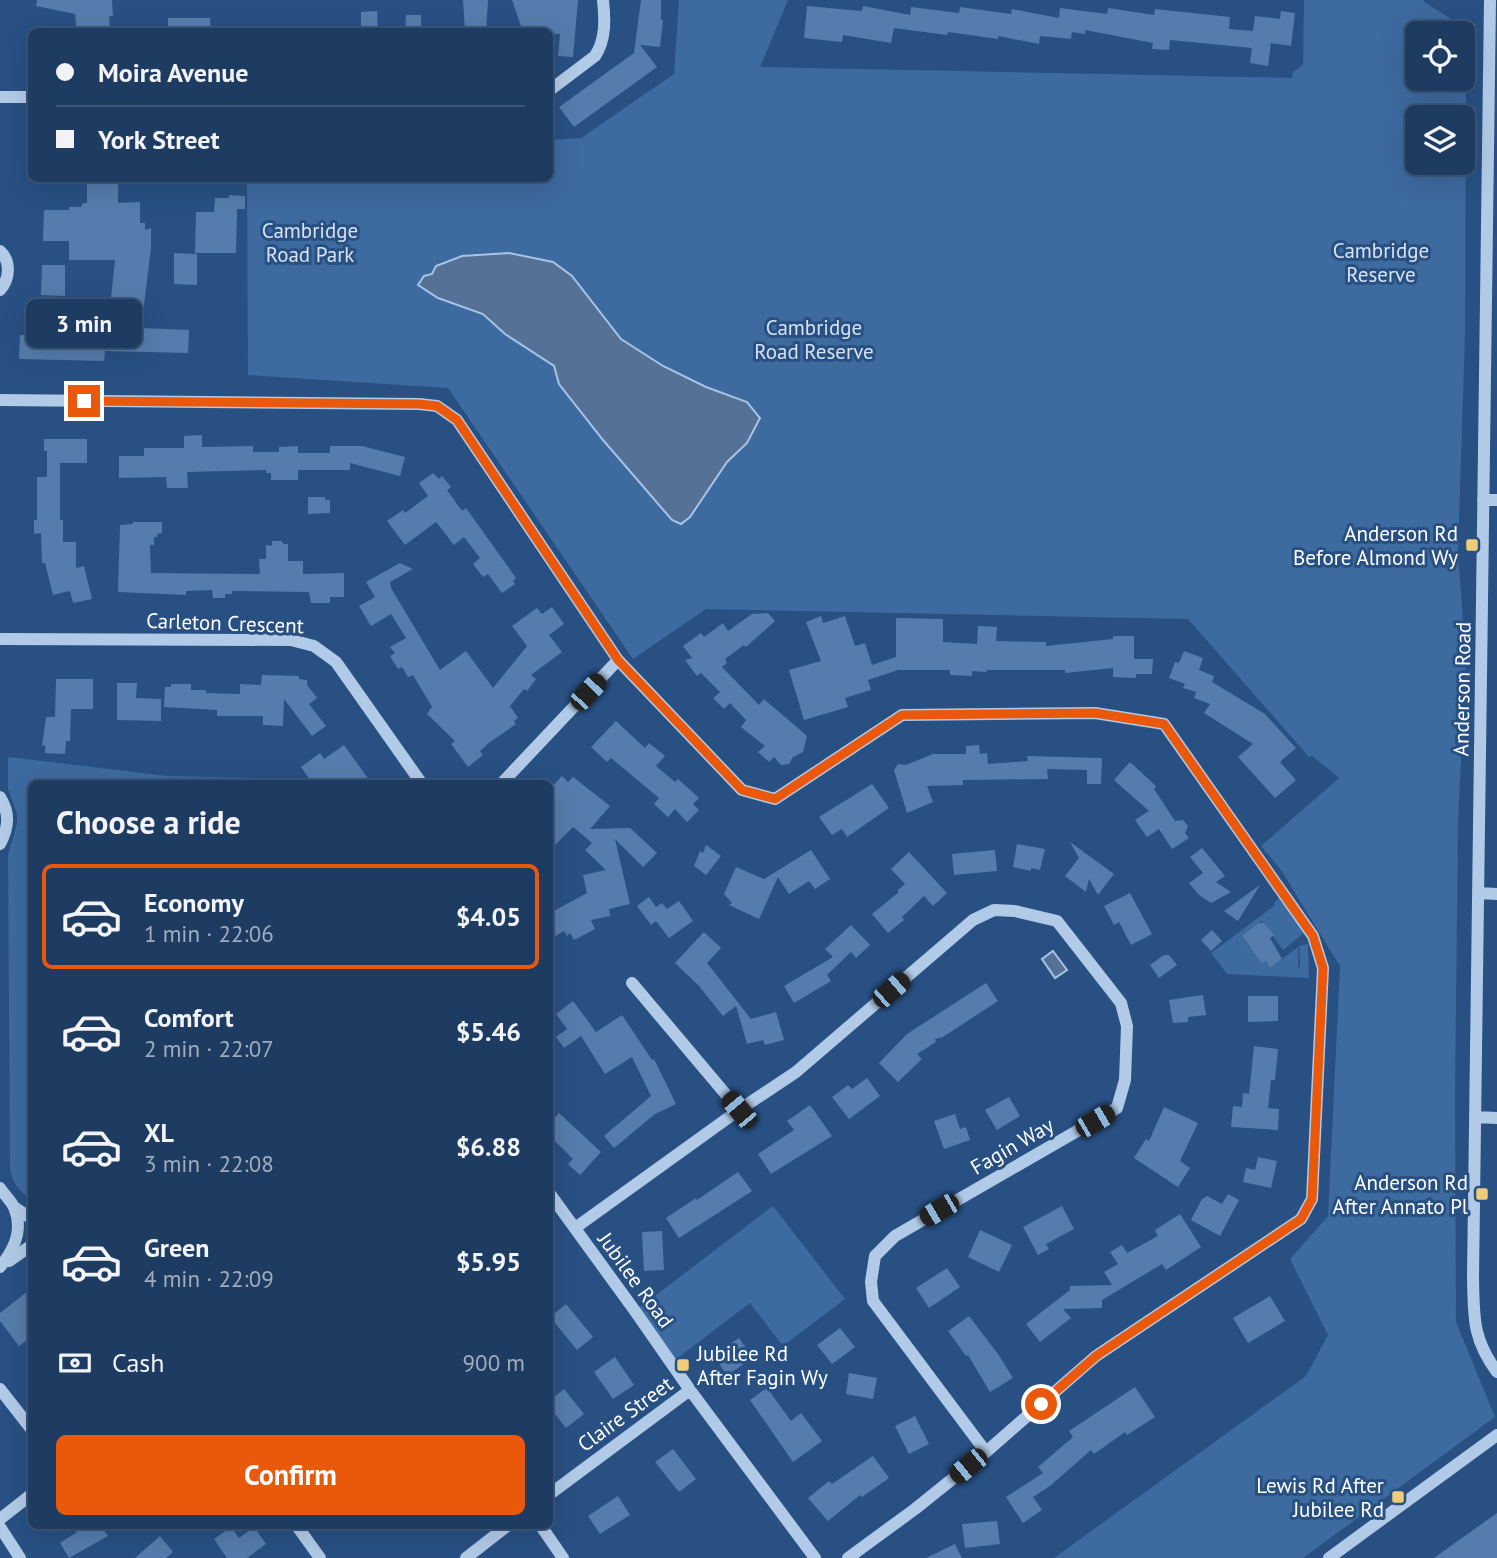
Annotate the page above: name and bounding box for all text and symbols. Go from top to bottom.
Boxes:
map controls [1405,21,1475,175]
button: locate [1405,21,1475,91]
text: Moira Avenue [98,56,248,89]
button: layers [1405,105,1475,175]
text: York Street [98,123,220,156]
park label: Cambridge Road Park [262,217,358,268]
park label: Cambridge Reserve [1333,237,1429,288]
callout: 3 min [26,300,142,348]
text: 3 min [56,309,112,338]
park label: Cambridge Road Reserve [754,314,874,365]
route end [68,385,100,417]
place label: Anderson Rd Before Almond Wy [1293,520,1458,571]
marker: Anderson Rd Before Almond Wy [1464,537,1480,553]
street label: Carleton Crescent [146,607,304,639]
street label: Anderson Road [1447,622,1477,756]
car [566,669,611,715]
text: Choose a ride [56,801,241,843]
icon: car [60,885,123,948]
text: Economy [144,886,244,919]
text: $4.05 [456,900,521,933]
text: 1 min · 22:06 [144,919,274,948]
car [869,968,914,1012]
icon: car [60,1000,123,1063]
text: Comfort [144,1001,234,1034]
text: $5.46 [456,1015,521,1048]
text: 2 min · 22:07 [144,1034,274,1063]
car [718,1087,761,1133]
car [1072,1101,1119,1141]
street label: Fagin Way [966,1111,1059,1181]
icon: car [60,1115,123,1178]
text: XL [144,1116,174,1149]
text: $6.88 [456,1130,521,1163]
text: 3 min · 22:08 [144,1149,274,1178]
place label: Anderson Rd After Annato Pl [1332,1169,1468,1220]
marker: Anderson Rd After Annato Pl [1474,1186,1490,1202]
car [916,1190,963,1230]
street label: Jubilee Road [592,1226,680,1333]
icon: car [60,1230,123,1293]
text: Green [144,1231,209,1264]
text: $5.95 [456,1245,521,1278]
text: 4 min · 22:09 [144,1264,274,1293]
place label: Jubilee Rd After Fagin Wy [696,1340,828,1391]
icon: cash [56,1344,94,1382]
text: Cash [112,1346,164,1379]
text: 900 m [463,1348,525,1377]
marker: Jubilee Rd After Fagin Wy [675,1357,691,1373]
street label: Claire Street [572,1370,678,1458]
route start [1025,1388,1057,1420]
button: Confirm [56,1435,525,1515]
car [946,1445,991,1487]
place label: Lewis Rd After Jubilee Rd [1256,1472,1384,1523]
marker: Lewis Rd After Jubilee Rd [1390,1489,1406,1505]

